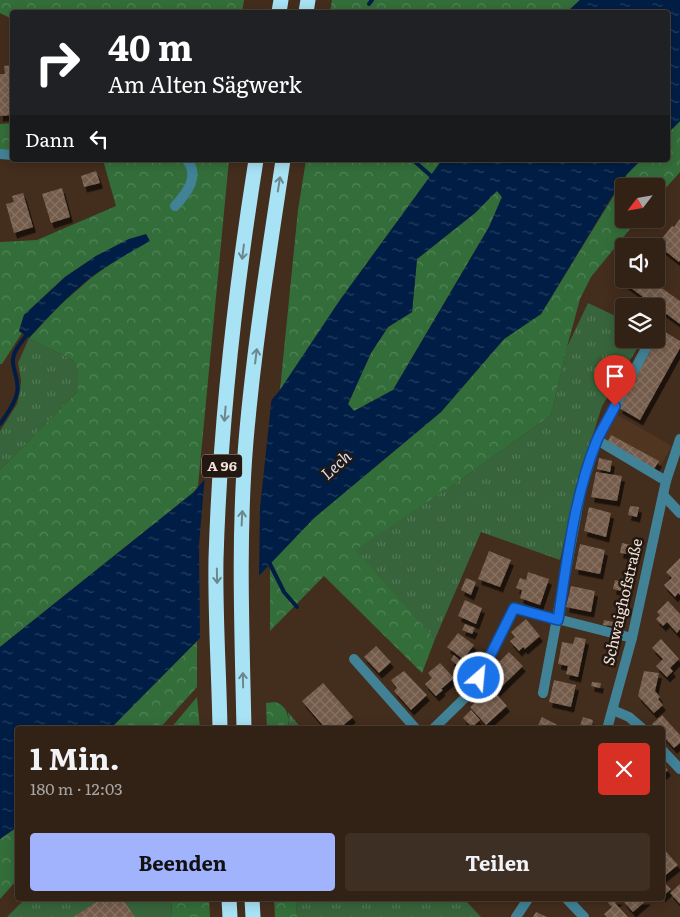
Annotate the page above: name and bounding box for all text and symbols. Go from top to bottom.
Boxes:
text: 40 m [108,20,193,72]
icon: right [25,30,90,95]
text: Am Alten Sägwerk [108,67,302,100]
text: Dann [25,125,75,153]
icon: left [85,125,113,153]
one-way arrow [275,176,285,192]
north arrow [615,178,665,228]
map controls [615,178,665,348]
button: sound [615,238,665,288]
one-way arrow [238,244,248,260]
button: layers [615,298,665,348]
one-way arrow [251,348,261,364]
pin [594,355,636,406]
icon: arrive [601,362,629,390]
one-way arrow [221,405,230,421]
water label: Lech [315,444,356,484]
road number: A 96 [202,454,242,478]
one-way arrow [238,510,247,526]
street label: Schwaighofstraße [596,536,647,667]
one-way arrow [212,567,221,583]
position arrow [452,651,504,703]
one-way arrow [238,672,248,688]
text: 1 Min. [30,735,120,779]
button: close [598,743,650,795]
text: 180 m · 12:03 [30,776,123,800]
button: Beenden [30,833,335,891]
button: Teilen [345,833,650,891]

